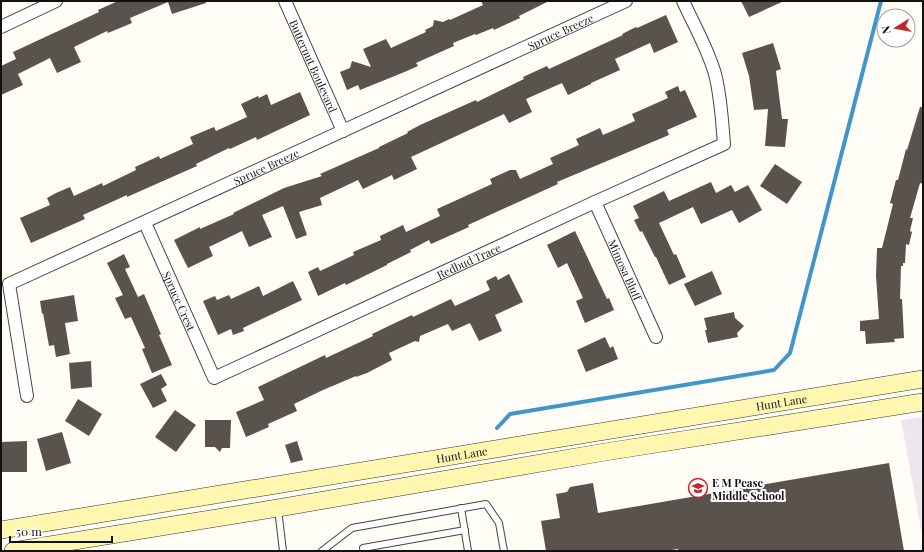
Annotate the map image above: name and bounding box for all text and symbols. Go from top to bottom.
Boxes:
north arrow [876,8,916,48]
street label: Spruce Breeze [525,9,596,53]
street label: Butternut Boulevard [287,17,341,115]
text: N [878,25,894,35]
street label: Spruce Breeze [231,144,302,188]
street label: Mimosa Bluff [605,237,646,303]
street label: Redbud Trace [434,239,503,282]
street label: Spruce Crest [160,268,199,333]
street label: Hunt Lane [755,390,809,413]
street label: Hunt Lane [435,442,489,466]
place label: E M Pease Middle School [712,475,785,503]
school or university icon: E M Pease Middle School [687,477,709,499]
scale bar [10,518,112,544]
text: 50 m [16,523,42,539]

